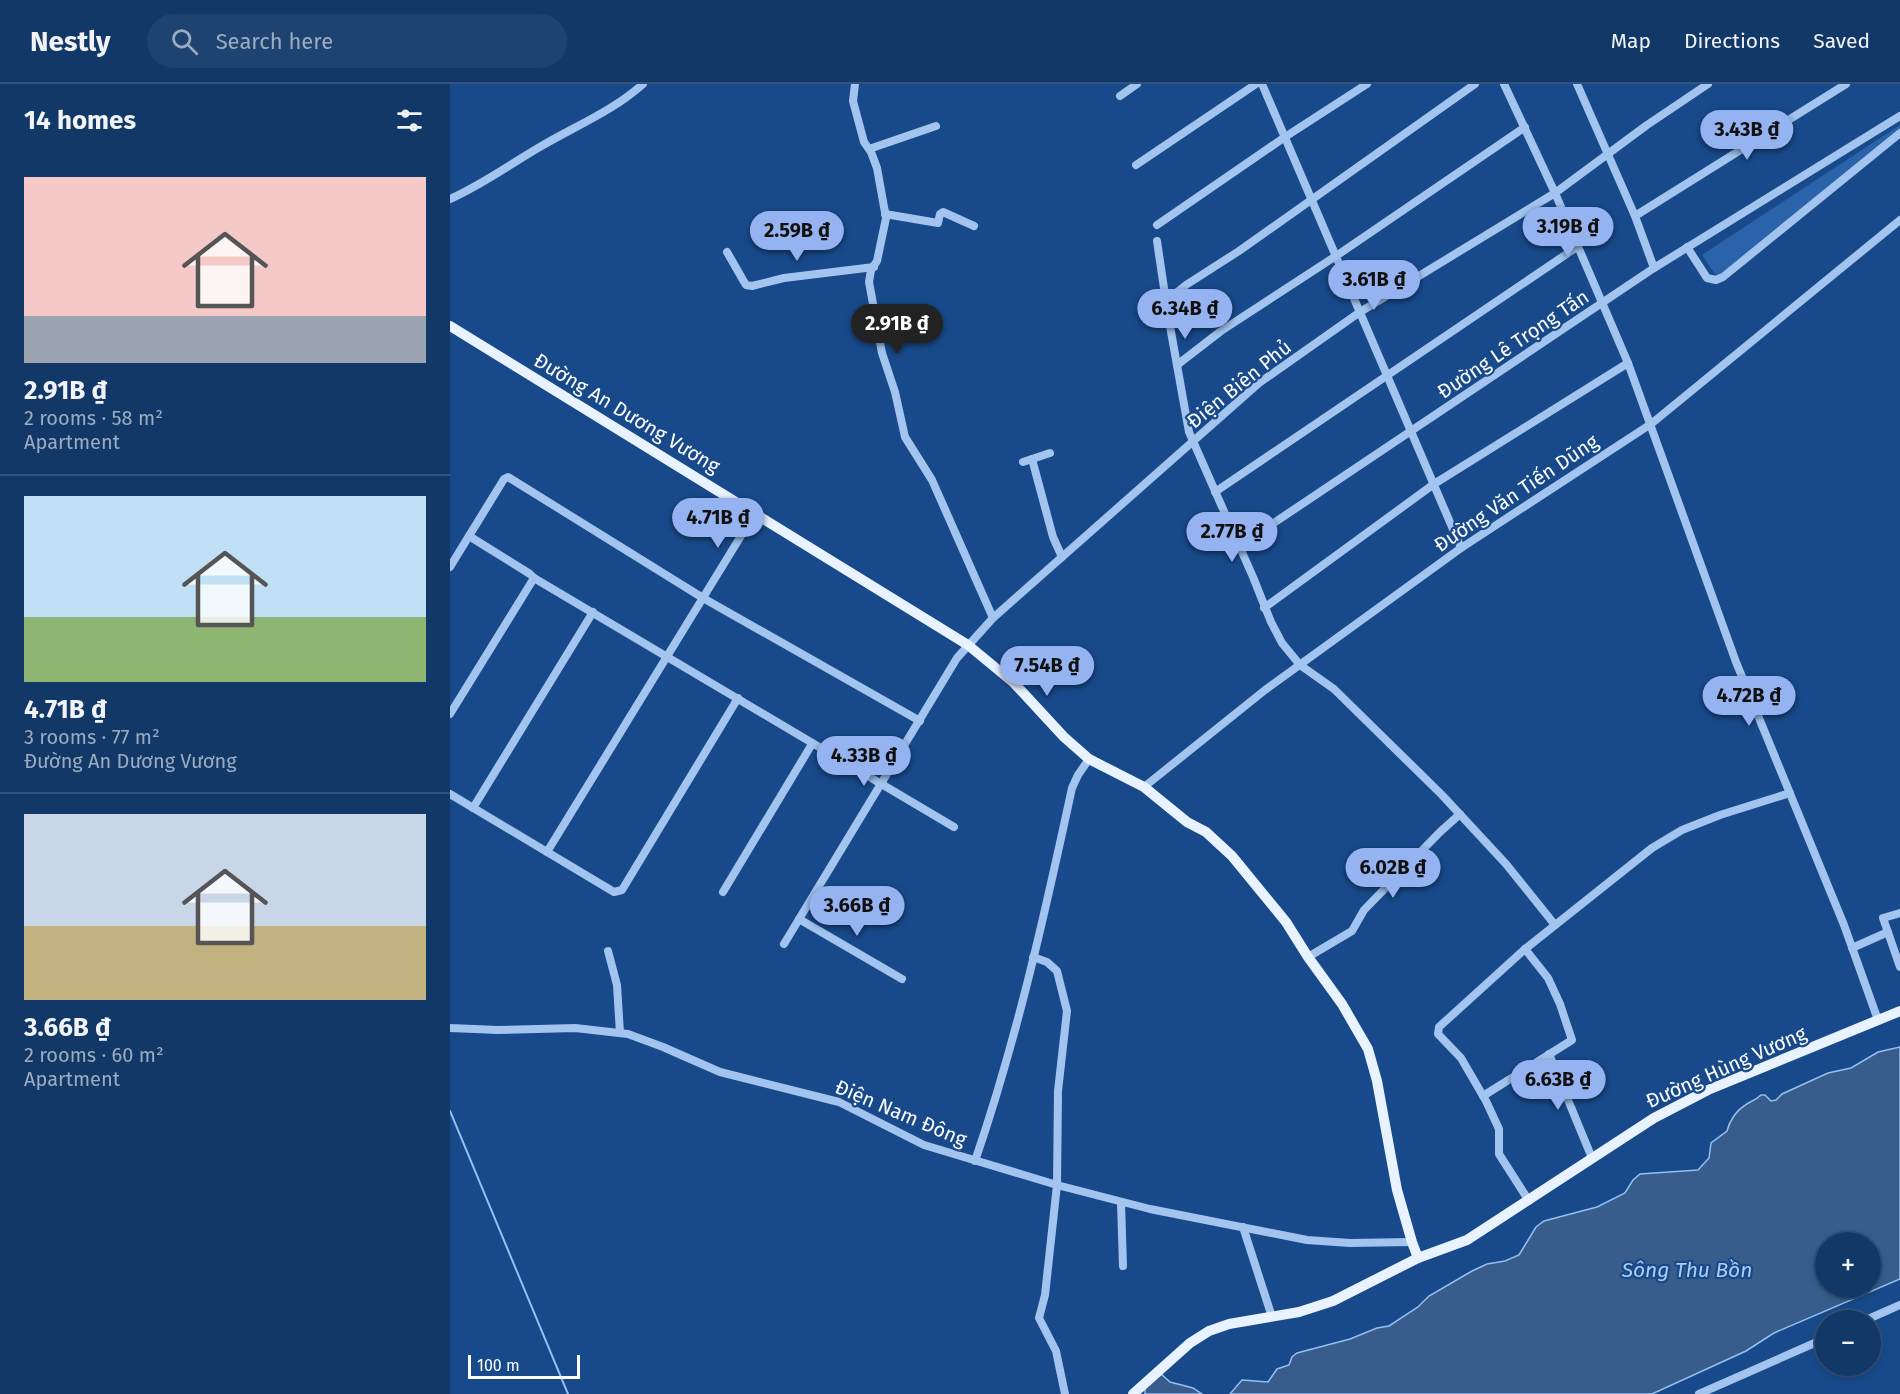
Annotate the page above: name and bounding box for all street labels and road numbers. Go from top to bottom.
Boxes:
street label: Đường Lê Trọng Tấn [1433,284,1593,404]
street label: Điện Biên Phủ [1182,335,1296,433]
street label: Đường An Dương Vương [530,348,725,478]
street label: Đường Văn Tiến Dũng [1429,429,1603,557]
street label: Đường Hùng Vương [1642,1021,1810,1113]
street label: Điện Nam Đông [832,1074,971,1152]

